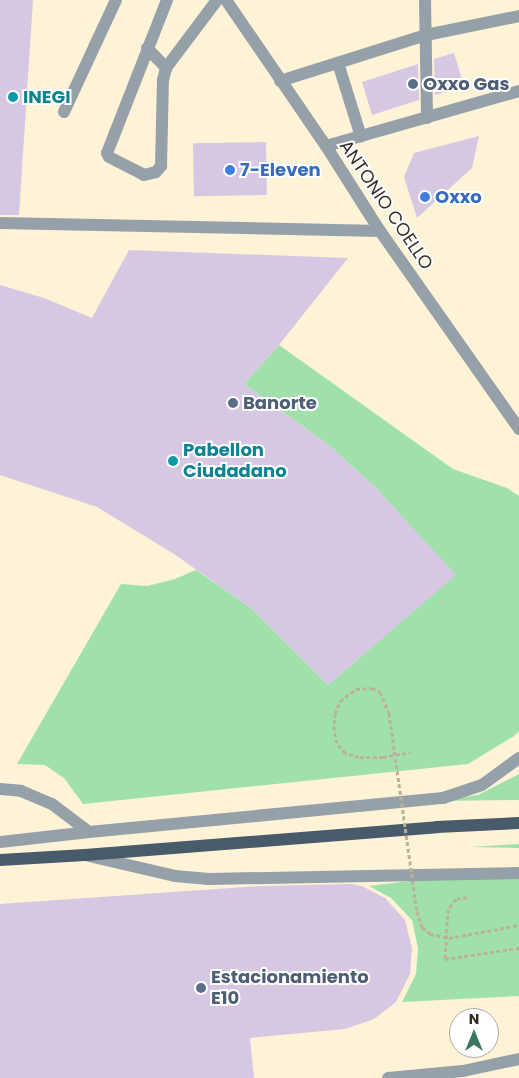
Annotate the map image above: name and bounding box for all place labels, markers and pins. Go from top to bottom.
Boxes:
place label: Oxxo Gas [423,73,510,95]
marker: Oxxo Gas [407,78,419,90]
place label: INEGI [23,86,71,108]
marker: INEGI [7,91,19,103]
place label: 7-Eleven [240,159,321,181]
marker: 7-Eleven [224,164,236,176]
place label: Oxxo [435,186,482,208]
marker: Oxxo [419,191,431,203]
place label: Banorte [243,392,317,414]
marker: Banorte [227,397,239,409]
place label: Pabellon Ciudadano [183,440,287,482]
marker: Pabellon Ciudadano [167,455,179,467]
place label: Estacionamiento E10 [211,967,369,1010]
marker: Estacionamiento E10 [195,982,207,994]

